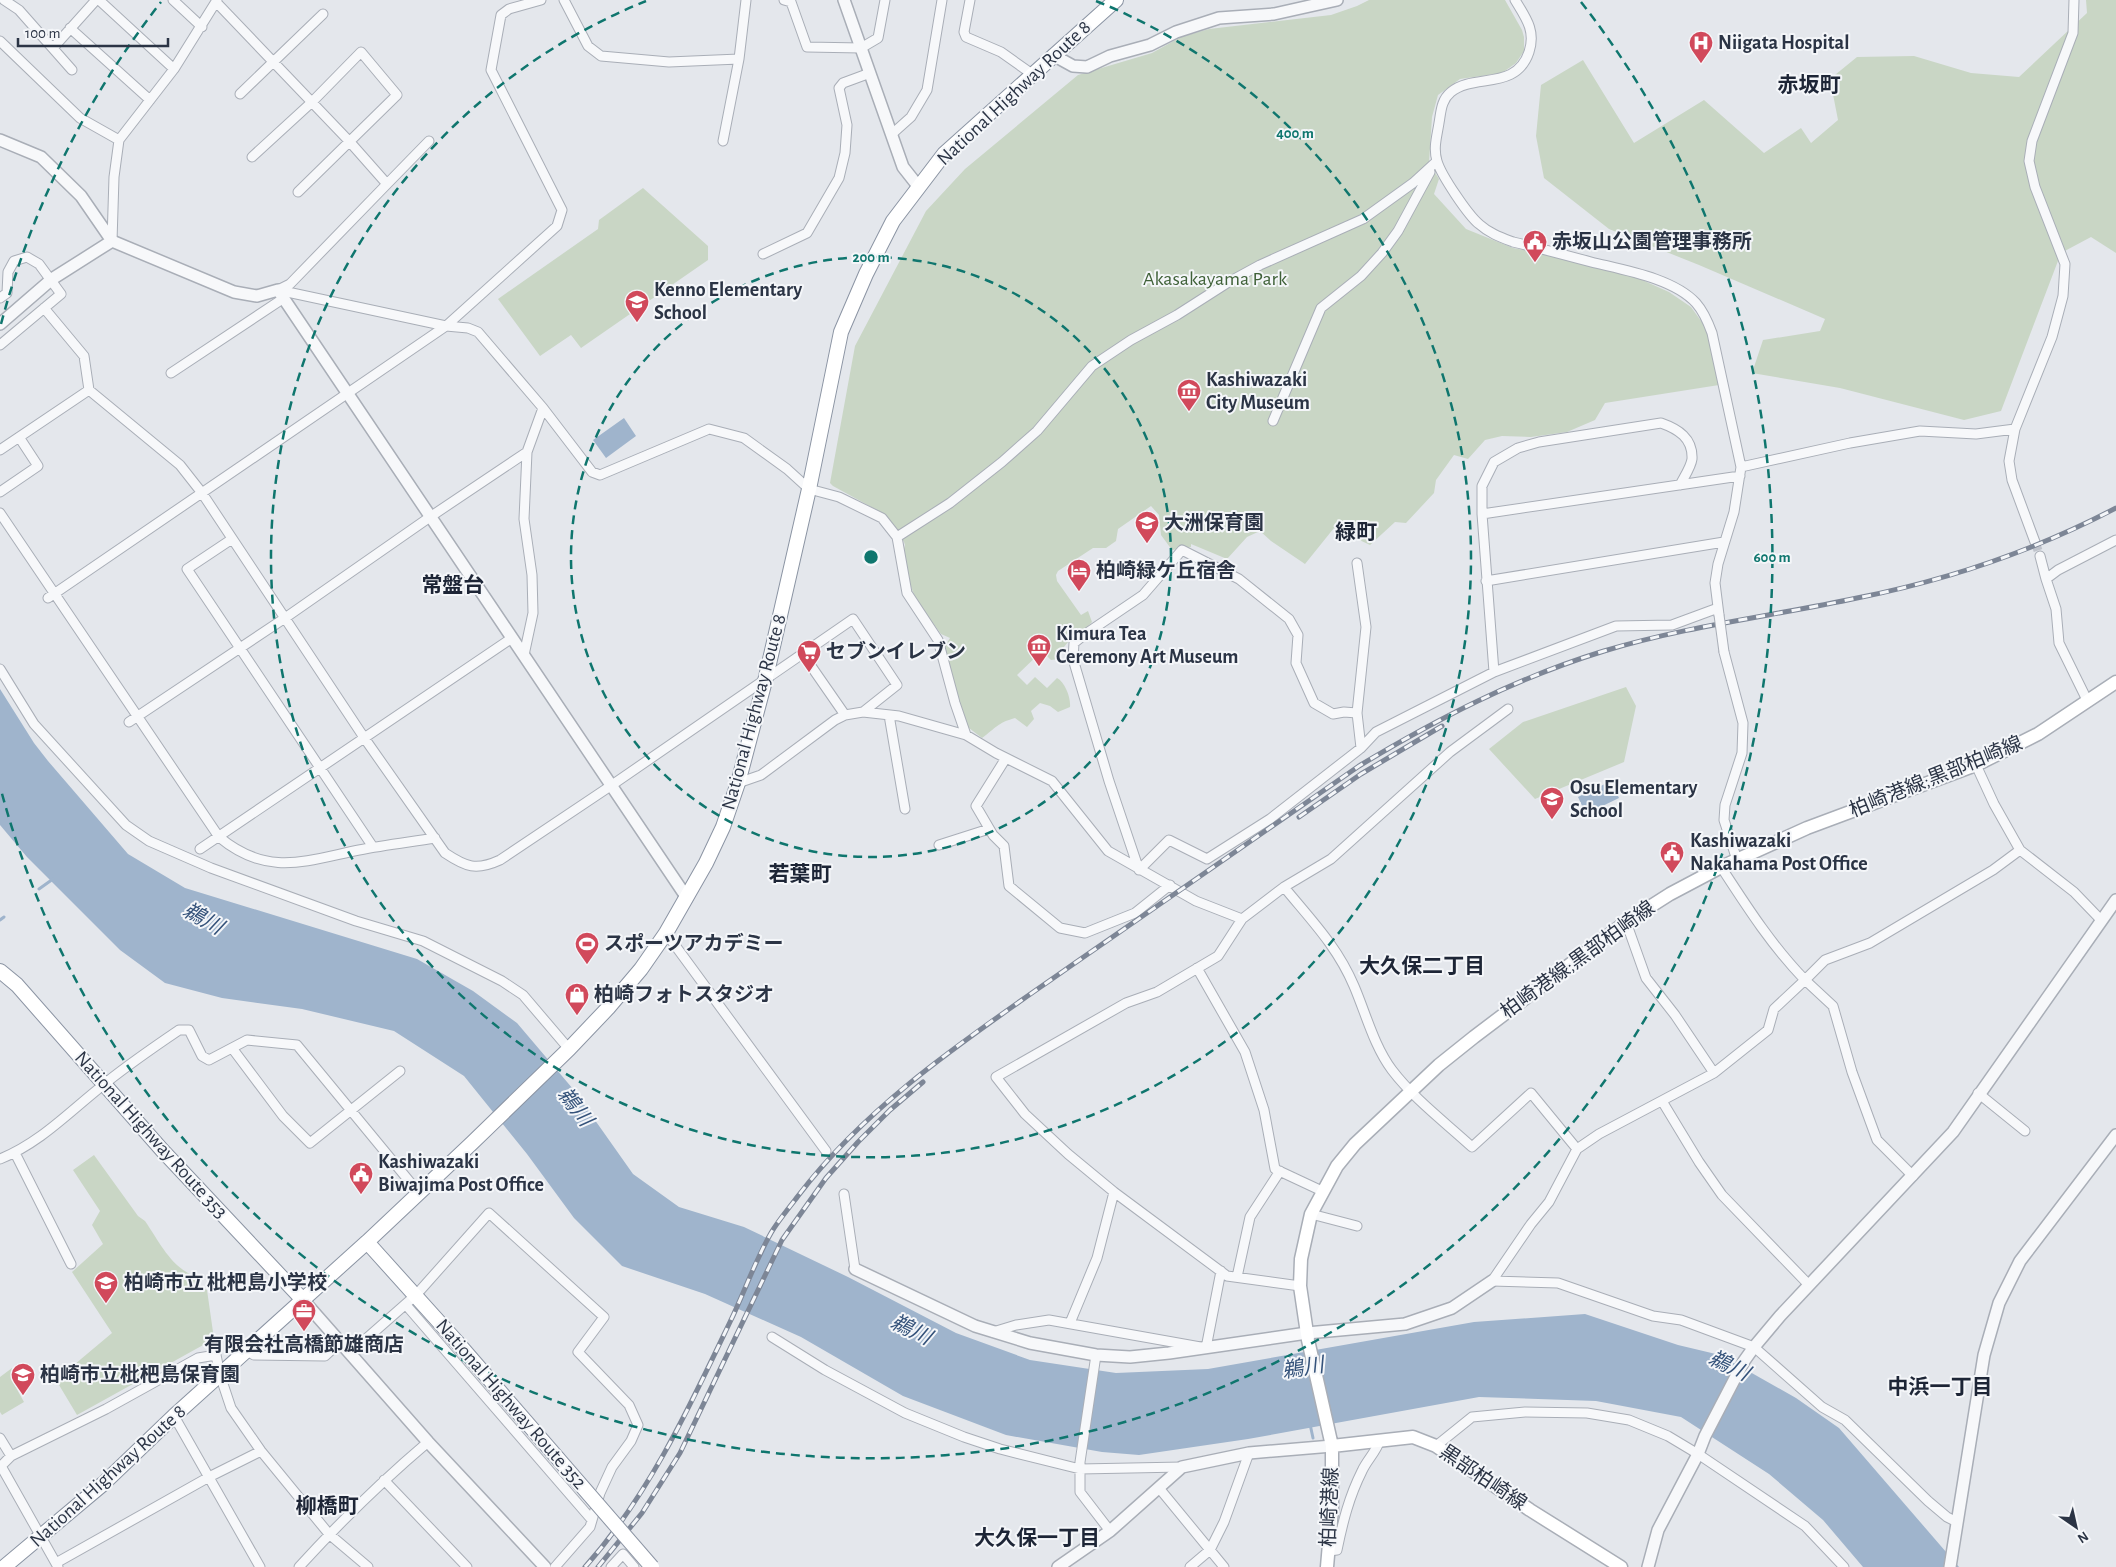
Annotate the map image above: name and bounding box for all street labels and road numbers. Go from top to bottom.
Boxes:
street label: National Highway Route 8 [933,17,1095,169]
street label: National Highway Route 8 [718,612,790,812]
street label: 柏崎港線;黒部柏崎線 [1846,731,2025,821]
street label: 柏崎港線;黒部柏崎線 [1496,896,1659,1022]
street label: National Highway Route 353 [71,1048,231,1222]
street label: National Highway Route 352 [432,1315,590,1493]
street label: National Highway Route 8 [26,1401,190,1551]
street label: 黒部柏崎線 [1436,1440,1531,1514]
street label: 柏崎港線 [1317,1467,1341,1547]

